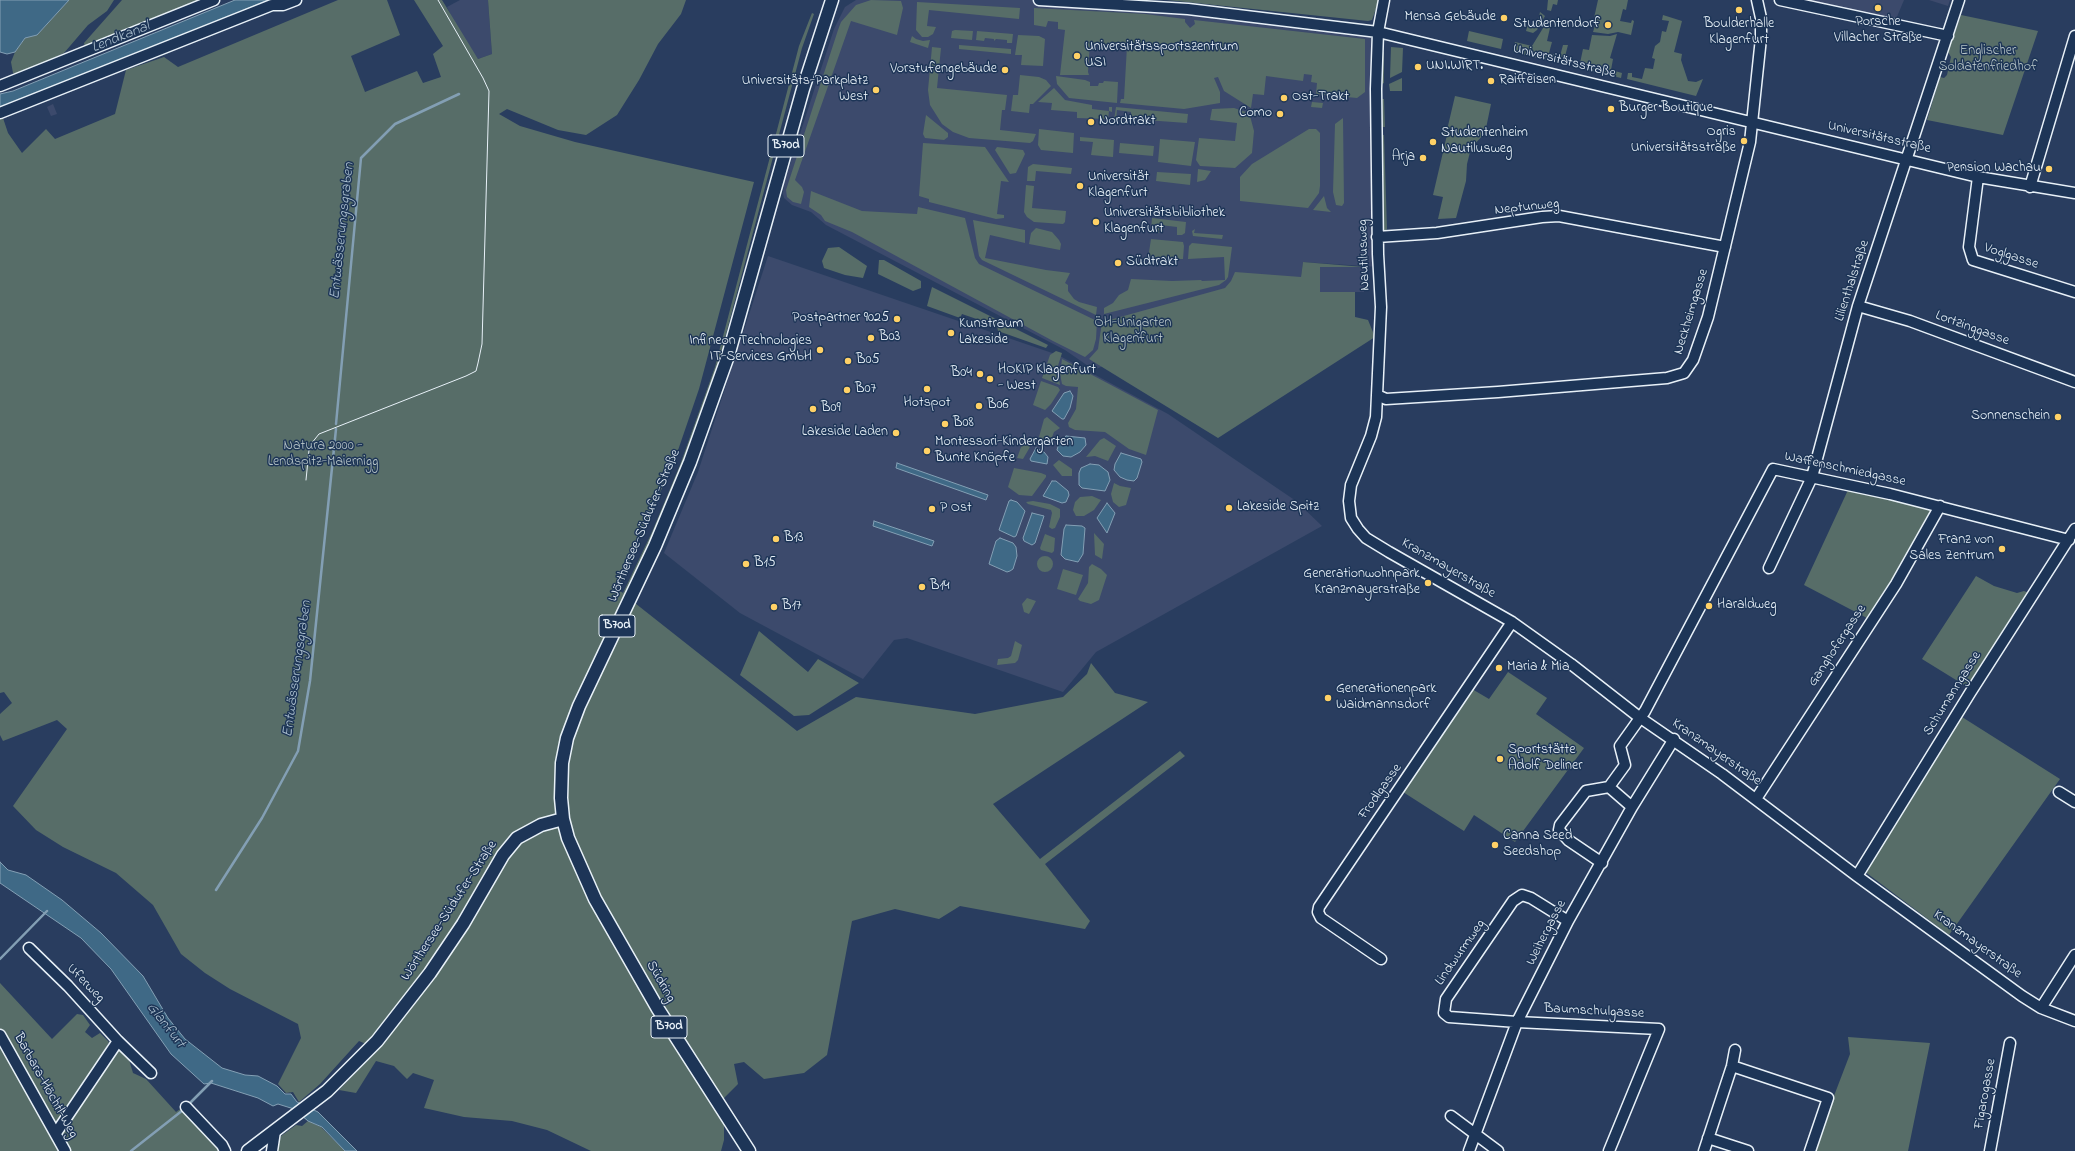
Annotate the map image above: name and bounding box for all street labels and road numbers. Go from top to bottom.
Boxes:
street label: Universitätsstraße [1511,41,1617,83]
street label: Universitätsstraße [1826,118,1932,158]
road number: B70d [768,135,804,157]
street label: Neptunweg [1494,196,1560,220]
street label: Nautilusweg [1355,219,1375,291]
street label: Lilienthalstraße [1832,238,1874,324]
street label: Voglgasse [1982,240,2040,274]
street label: Neckheimgasse [1671,267,1713,357]
street label: Lortzinggasse [1933,308,2011,350]
street label: Wörthersee-Südufer-Straße [605,447,685,605]
street label: Waffenschmiedgasse [1783,449,1907,491]
street label: Kranzmayerstraße [1398,535,1498,603]
street label: Ganghofergasse [1805,602,1871,690]
road number: B70d [599,615,635,637]
street label: Schumanngasse [1920,649,1986,739]
street label: Kranzmayerstraße [1668,716,1764,790]
street label: Frodlgasse [1356,761,1406,823]
street label: Wörthersee-Südufer-Straße [398,838,502,984]
street label: Weihergasse [1523,897,1571,969]
street label: Kranzmayerstraße [1929,907,2025,983]
street label: Lindwurmweg [1432,917,1490,989]
street label: Südring [642,958,678,1006]
street label: Uferweg [62,961,108,1007]
street label: Baumschulgasse [1543,1001,1645,1023]
road number: B70d [651,1016,687,1038]
street label: Barbara-Höchtl-Weg [9,1031,81,1141]
street label: Figarogasse [1972,1057,2000,1131]

